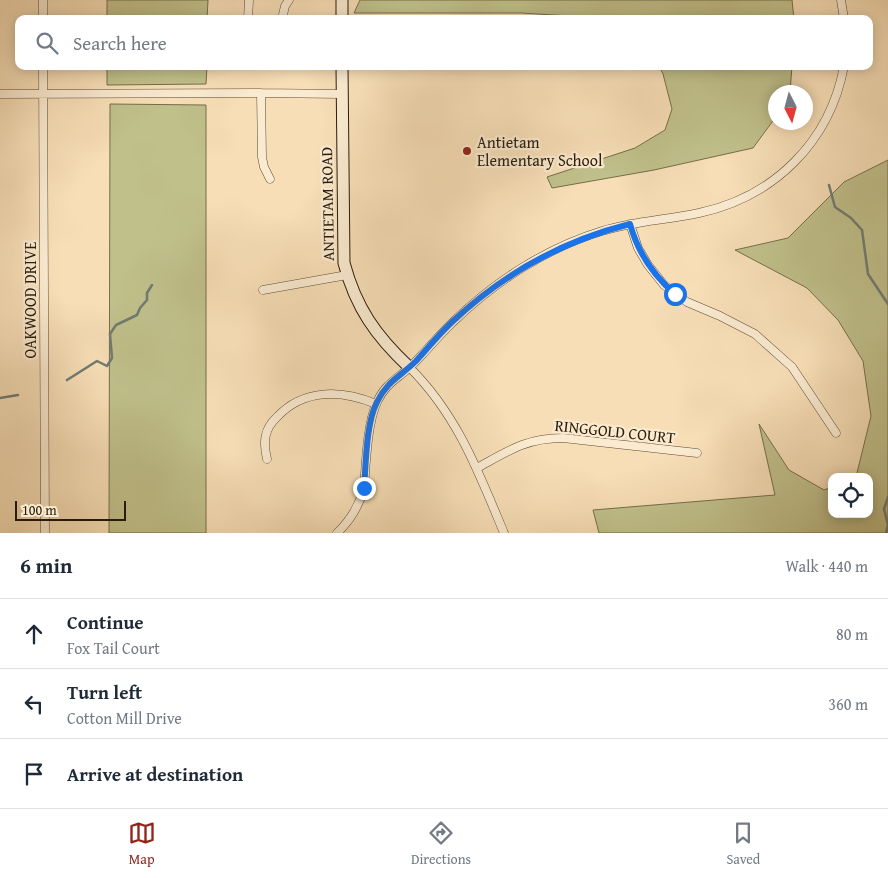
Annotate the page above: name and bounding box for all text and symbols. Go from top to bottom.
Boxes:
search box [15,15,873,70]
icon: search [33,29,61,57]
text: Search here [73,29,167,57]
north arrow [768,85,813,130]
place label: Antietam Elementary School [477,130,603,172]
marker: Antietam Elementary School [461,145,473,157]
street label: ANTIETAM ROAD [314,146,340,261]
street label: OAKWOOD DRIVE [18,242,42,358]
route start [664,283,687,306]
street label: RINGGOLD COURT [554,413,676,449]
map controls [828,473,873,518]
button: locate [828,473,873,518]
route end [353,477,376,500]
scale bar [15,498,126,521]
text: 100 m [22,500,57,520]
text: 6 min [20,550,72,581]
text: Walk · 440 m [785,554,868,578]
text: Continue [67,608,144,636]
icon: ahead [20,620,48,648]
text: 80 m [836,622,868,646]
text: Fox Tail Court [67,636,160,660]
text: Turn left [67,678,142,706]
icon: left [20,690,48,718]
text: 360 m [828,692,868,716]
text: Cotton Mill Drive [67,706,182,730]
icon: arrive [20,760,48,788]
text: Arrive at destination [67,760,243,788]
tab: Map [128,819,156,869]
tab: Directions [411,819,471,869]
tab: Saved [726,819,760,869]

